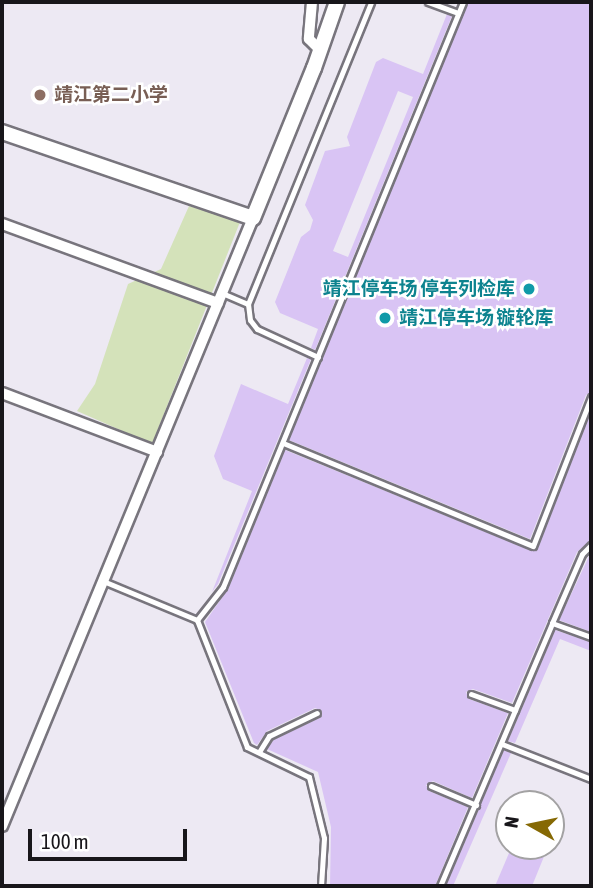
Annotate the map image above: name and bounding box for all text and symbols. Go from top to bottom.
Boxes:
place label: 靖江第二小学 [54,84,168,106]
marker: 靖江第二小学 [32,87,48,103]
place label: 靖江停车场 停车列检库 [322,278,515,300]
marker: 靖江停车场 停车列检库 [521,281,537,297]
place label: 靖江停车场 镟轮库 [399,307,554,329]
marker: 靖江停车场 镟轮库 [377,310,393,326]
north arrow [495,790,565,860]
scale bar [32,814,191,858]
text: N [499,815,523,829]
text: 100 m [41,829,89,853]

